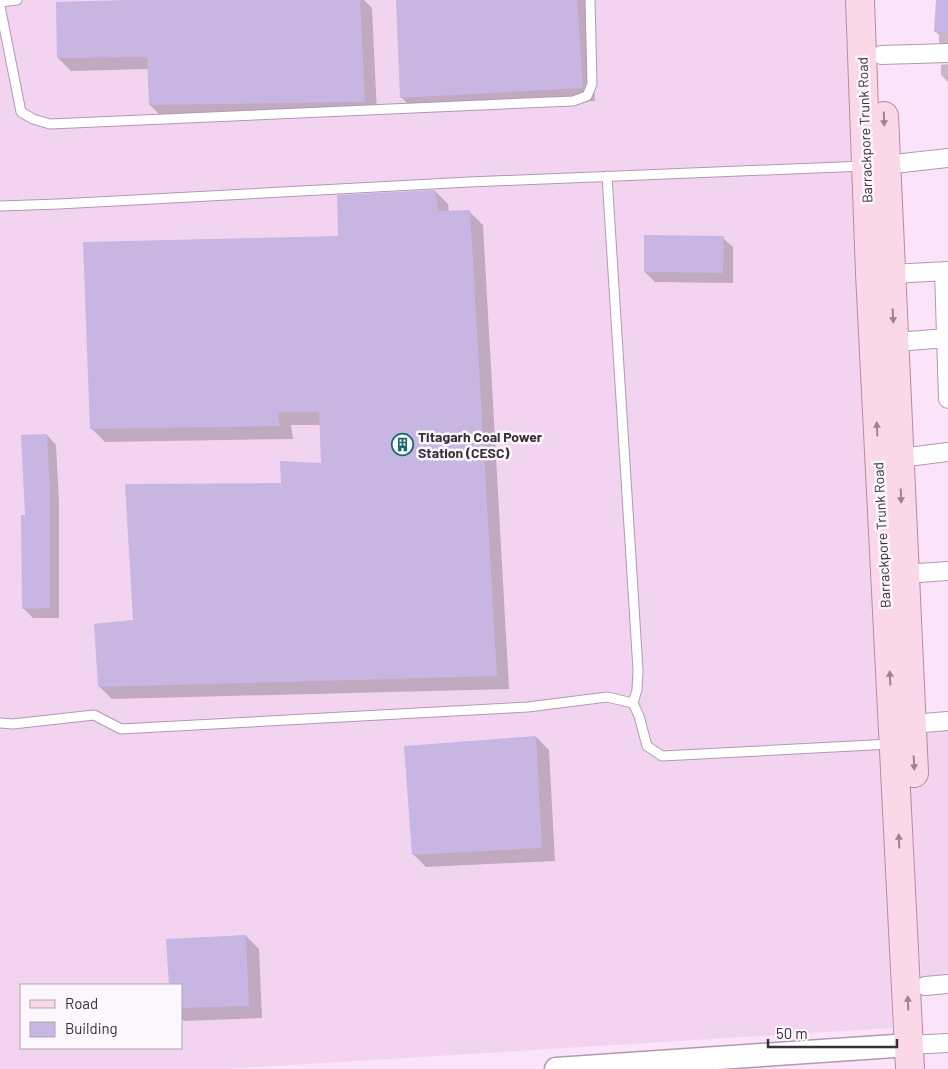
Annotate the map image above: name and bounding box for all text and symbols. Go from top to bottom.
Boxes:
street label: Barrackpore Trunk Road [853,57,876,203]
one-way arrow [880,111,888,127]
one-way arrow [890,308,898,324]
one-way arrow [873,420,881,436]
place label: Titagarh Coal Power Station (CESC) [418,428,543,461]
building icon: Titagarh Coal Power Station (CESC) [390,433,414,457]
street label: Barrackpore Trunk Road [869,462,894,608]
one-way arrow [898,488,906,504]
one-way arrow [885,670,893,686]
one-way arrow [910,755,918,771]
one-way arrow [894,832,902,848]
legend [20,984,182,1049]
text: Road [65,994,98,1012]
one-way arrow [903,995,911,1011]
scale bar [768,1016,897,1048]
text: Building [65,1019,118,1037]
text: 50 m [776,1024,808,1042]

